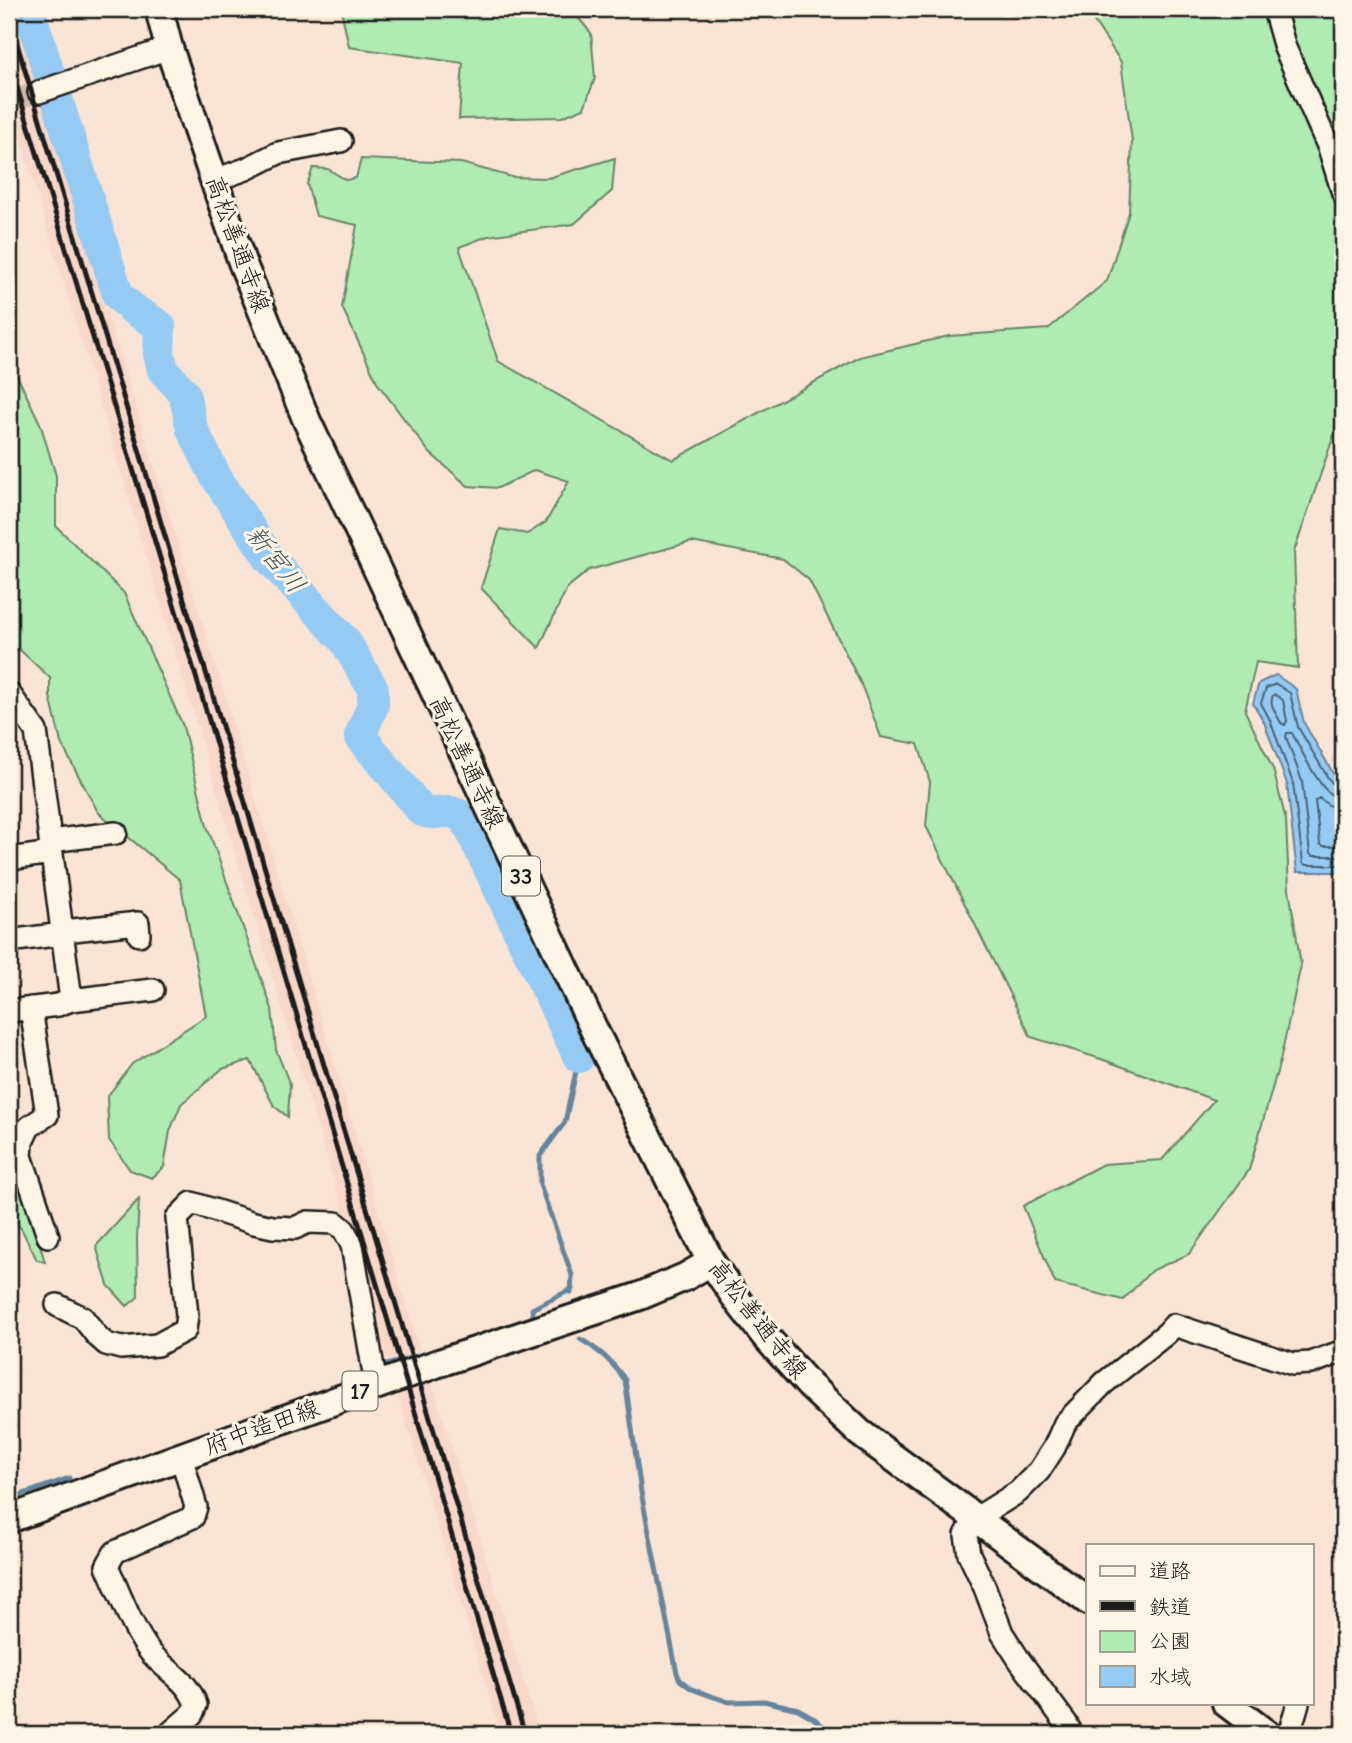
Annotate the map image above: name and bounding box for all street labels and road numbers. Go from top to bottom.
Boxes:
street label: 高松善通寺線 [200,172,276,316]
street label: 高松善通寺線 [424,691,510,833]
road number: 33 [502,856,540,896]
street label: 高松善通寺線 [703,1254,813,1384]
road number: 17 [342,1372,378,1410]
street label: 府中造田線 [201,1393,323,1461]

